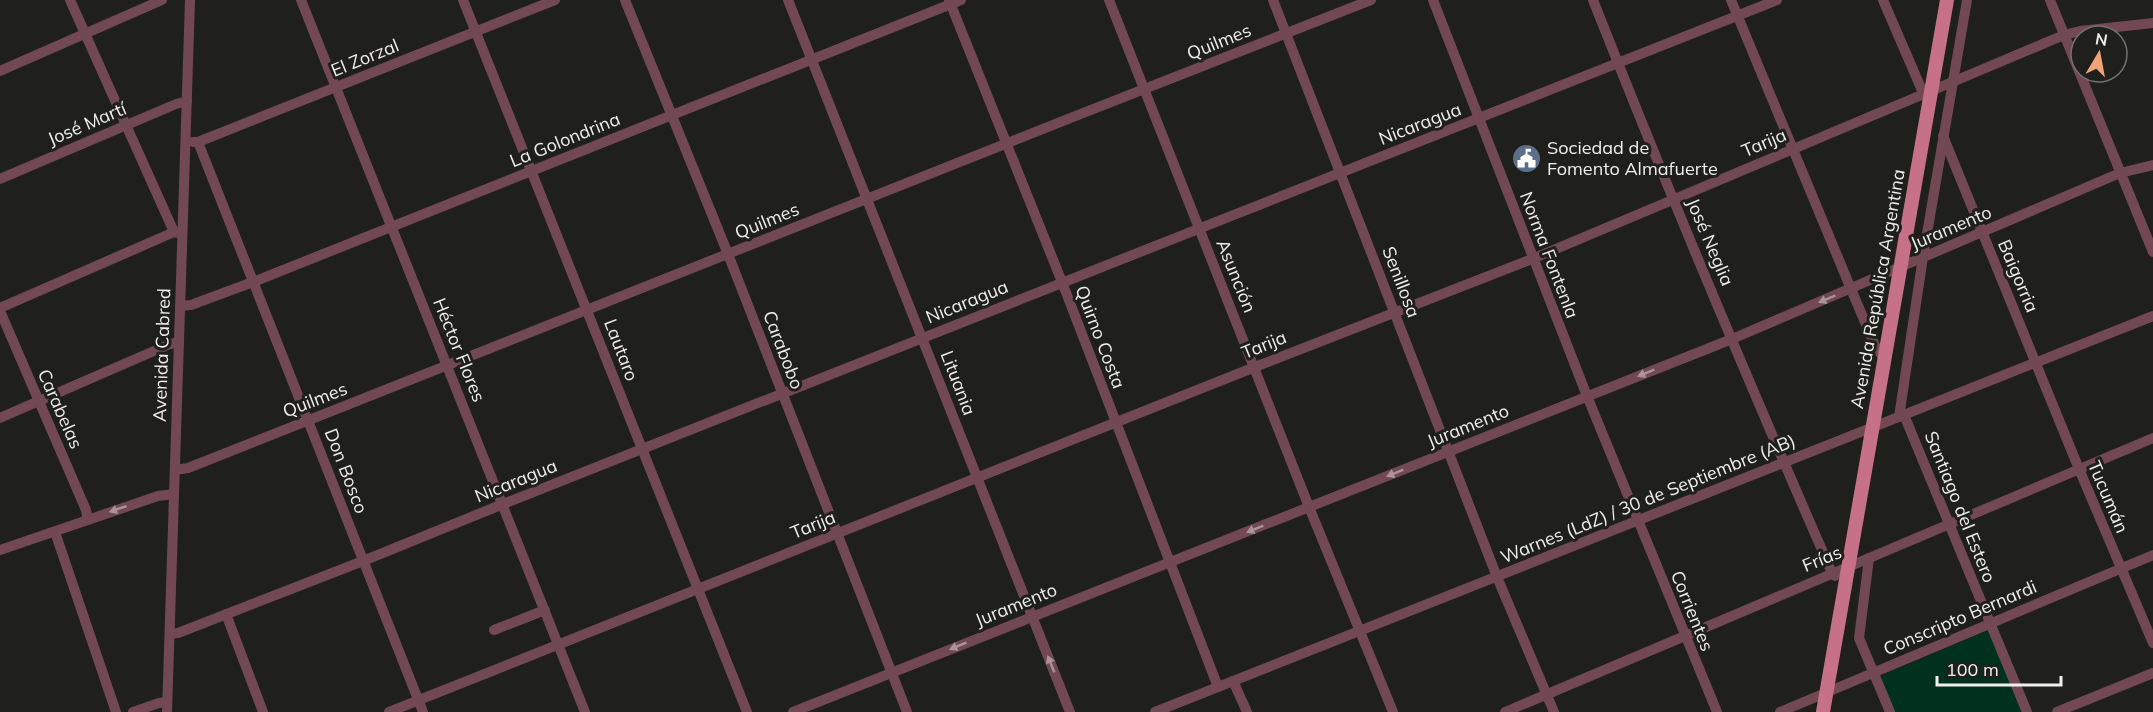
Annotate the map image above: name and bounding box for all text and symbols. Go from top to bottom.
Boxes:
street label: Quilmes [1183,18,1254,65]
north arrow [2069,24,2129,84]
text: N [2094,28,2109,50]
street label: El Zorzal [327,34,402,82]
street label: José Martí [44,96,131,150]
street label: Nicaragua [1375,97,1464,150]
street label: La Golondrina [506,107,623,172]
street label: Tarija [1738,123,1790,162]
place label: Sociedad de Fomento Almafuerte [1547,136,1718,180]
public building icon: Sociedad de Fomento Almafuerte [1510,142,1542,174]
street label: Avenida República Argentina [1845,167,1910,410]
street label: Norma Fontenla [1515,188,1584,321]
street label: José Neglia [1682,194,1739,289]
street label: Quilmes [731,197,802,244]
street label: Juramento [1907,200,1995,255]
street label: Asunción [1211,236,1262,316]
street label: Baigorria [1993,236,2044,316]
street label: Senillosa [1377,243,1426,321]
street label: Nicaragua [922,275,1011,328]
street label: Quirno Costa [1070,282,1131,392]
street label: Avenida Cabred [148,288,175,422]
street label: Héctor Flores [428,294,491,405]
one-way arrow [1818,295,1836,304]
street label: Carabobo [758,307,809,392]
street label: Lautaro [599,315,644,384]
street label: Tarija [1238,325,1290,364]
street label: Lituania [936,347,981,418]
street label: Carabelas [33,365,88,452]
one-way arrow [1637,368,1655,378]
street label: Quilmes [279,377,350,422]
street label: Juramento [1424,399,1512,452]
street label: Don Bosco [320,425,373,517]
street label: Santiago del Estero [1920,428,2001,586]
street label: Warnes (LdZ) / 30 de Septiembre (AB) [1497,429,1799,568]
street label: Nicaragua [471,454,560,507]
street label: Tucumán [2083,457,2134,536]
one-way arrow [1386,468,1404,478]
one-way arrow [109,505,127,515]
street label: Tarija [787,505,839,544]
one-way arrow [1245,524,1263,534]
street label: Frías [1799,540,1845,577]
street label: Corrientes [1666,567,1719,654]
street label: Conscripto Bernardi [1880,575,2040,660]
street label: Juramento [972,578,1060,631]
one-way arrow [949,641,967,651]
scale bar [1937,649,2062,687]
one-way arrow [1046,655,1055,673]
text: 100 m [1946,658,1999,681]

